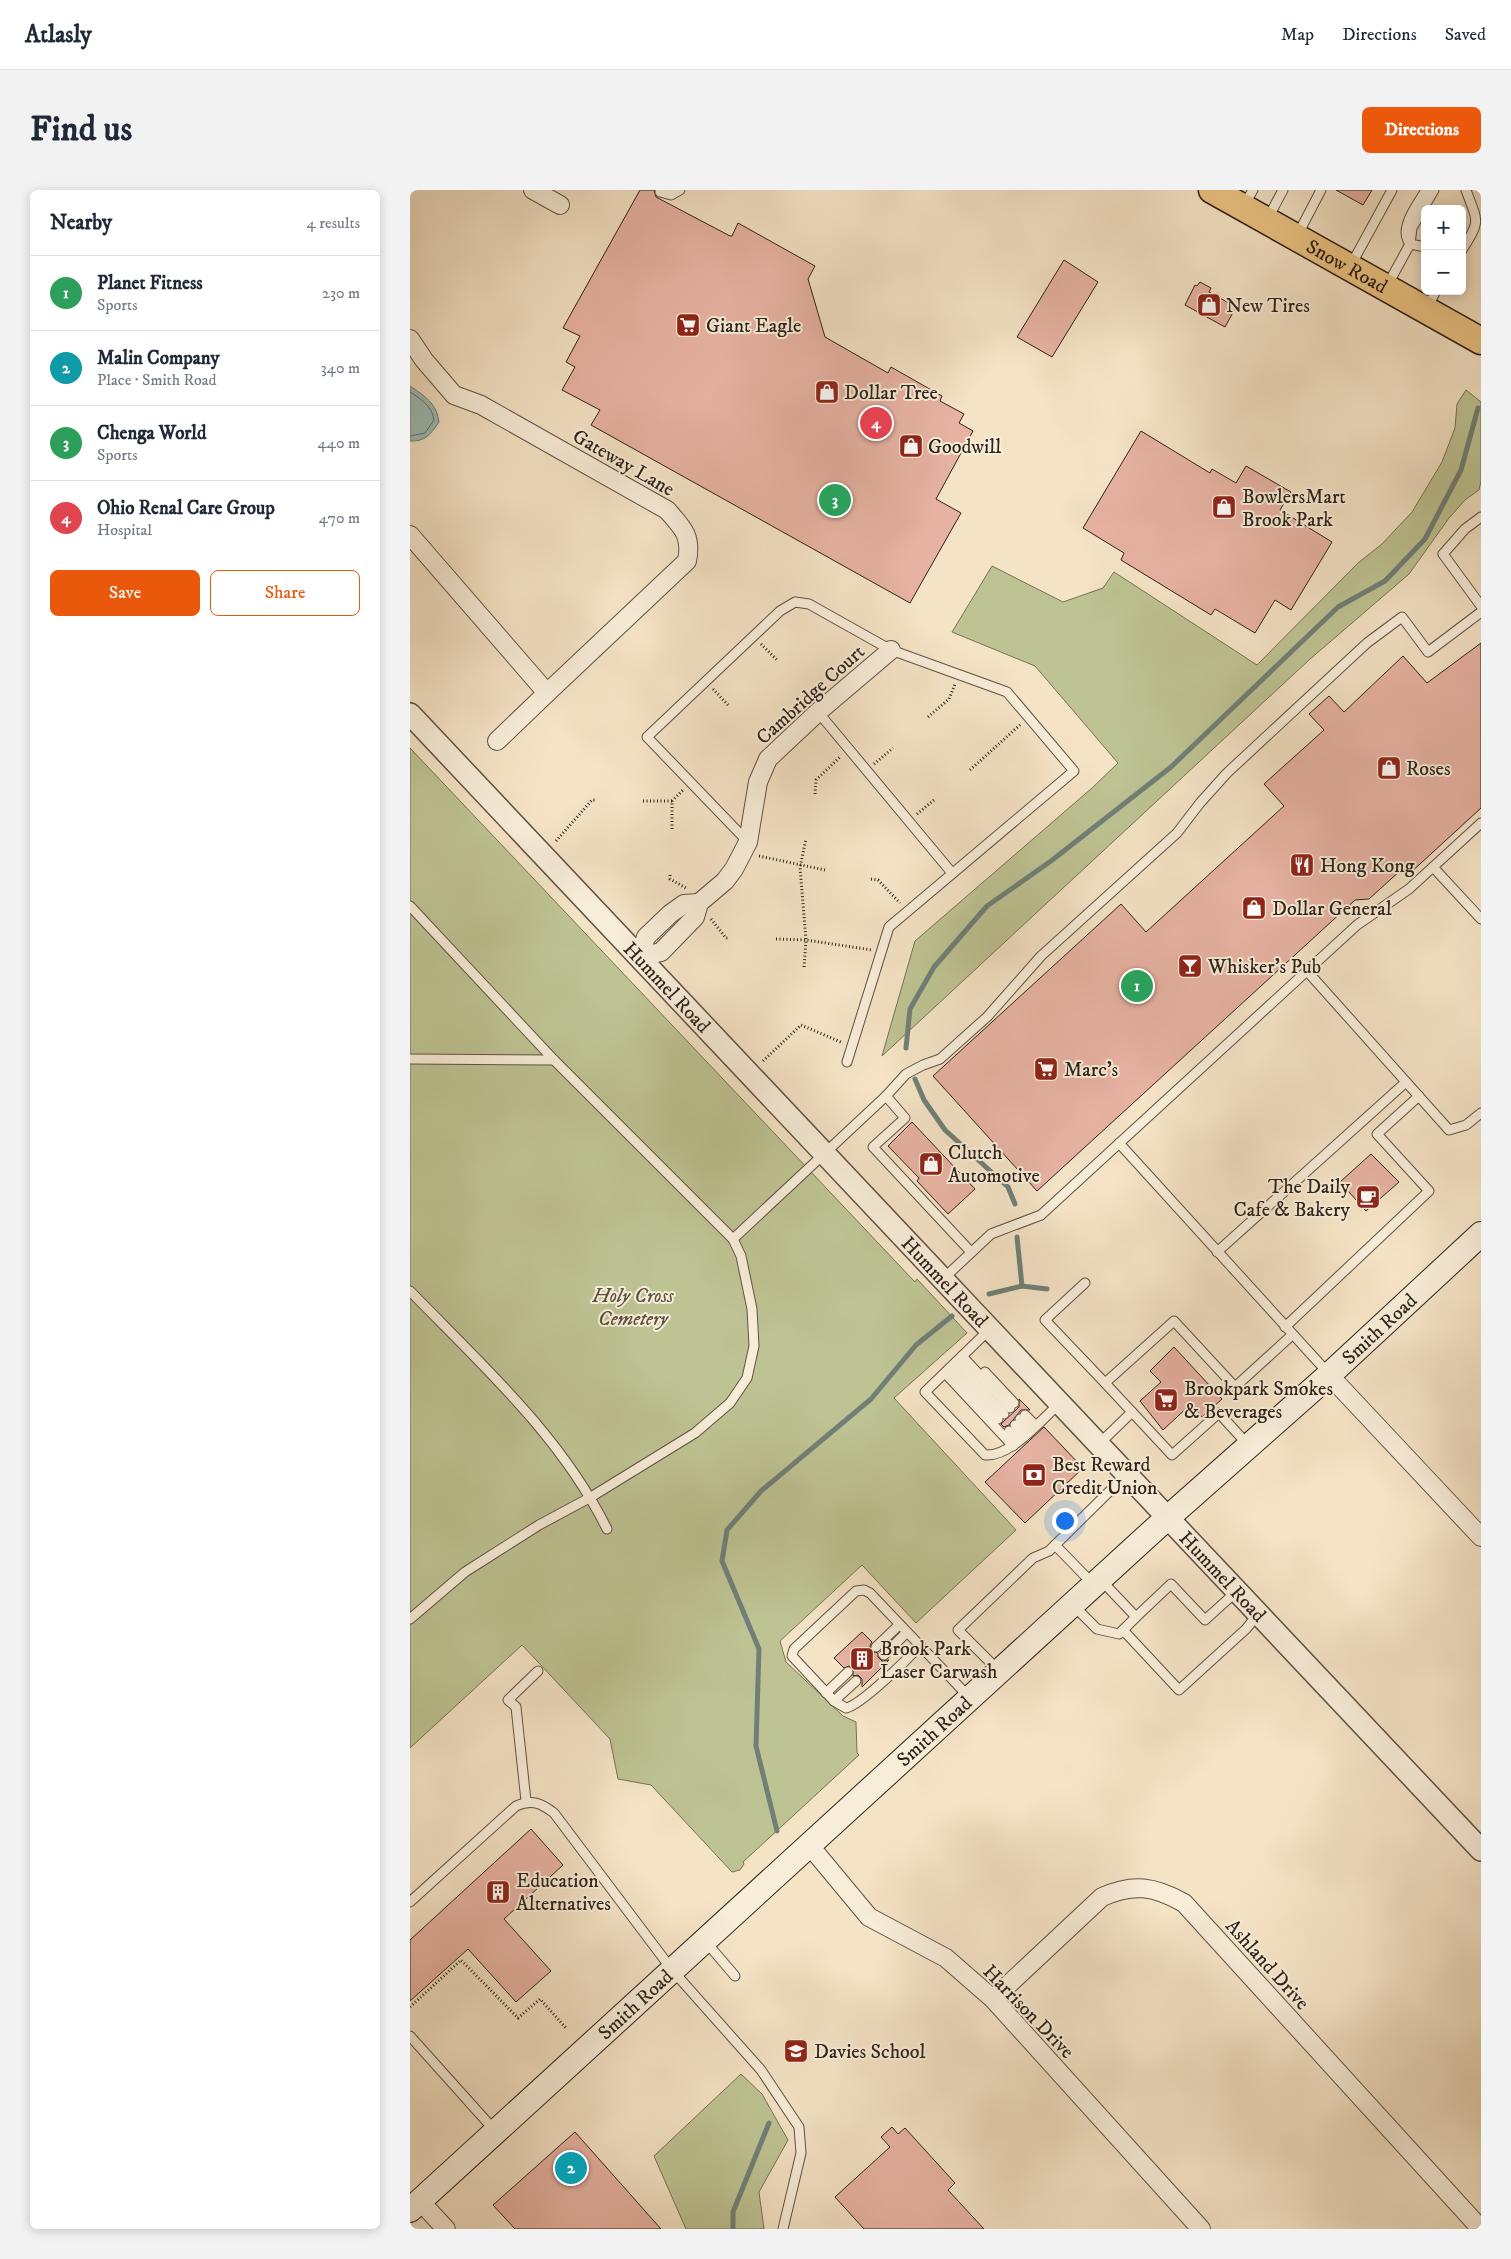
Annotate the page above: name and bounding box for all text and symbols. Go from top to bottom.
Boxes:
text: Atlasly [25,20,92,50]
text: Map [1281,24,1314,46]
text: Directions [1342,24,1417,46]
text: Saved [1445,24,1486,46]
button: Directions [1362,107,1481,153]
text: Find us [30,108,132,152]
map controls [1421,205,1466,295]
button: + [1421,205,1466,250]
text: Nearby [50,210,112,236]
text: 4 results [307,213,360,233]
street label: Snow Road [1301,234,1391,300]
button: − [1421,250,1466,295]
text: Planet Fitness [97,272,203,295]
text: 1 [63,283,69,303]
text: 230 m [322,283,360,303]
shop icon: New Tires [1196,292,1222,318]
place label: New Tires [1226,294,1310,319]
text: Sports [97,295,138,315]
supermarket icon: Giant Eagle [675,312,701,338]
place label: Giant Eagle [706,314,801,339]
text: Malin Company [97,347,220,370]
text: 2 [62,358,70,378]
text: 340 m [321,358,360,378]
text: Place · Smith Road [97,370,217,390]
shop icon: Dollar Tree [814,379,840,405]
place label: Dollar Tree [844,381,938,406]
pin: 4 [860,404,892,442]
text: Chenga World [97,422,207,445]
street label: Gateway Lane [568,424,679,503]
text: 3 [63,433,69,453]
text: 440 m [318,433,360,453]
shop icon: Goodwill [898,433,924,459]
place label: Goodwill [928,435,1001,460]
text: Sports [97,445,138,465]
pin: 3 [819,481,851,519]
place label: BowlersMart Brook Park [1242,485,1346,533]
shop icon: BowlersMart Brook Park [1211,494,1237,520]
text: Ohio Renal Care Group [97,497,275,520]
text: 4 [61,508,71,528]
text: 470 m [319,508,360,528]
text: Hospital [97,520,152,540]
button: Save [50,570,200,616]
button: Share [210,570,360,616]
street label: Cambridge Court [752,640,870,750]
shop icon: Roses [1376,755,1402,781]
place label: Roses [1406,757,1451,782]
restaurant icon: Hong Kong [1289,852,1315,878]
place label: Hong Kong [1320,854,1415,879]
shop icon: Dollar General [1241,895,1267,921]
place label: Dollar General [1272,897,1392,922]
street label: Hummel Road [617,937,715,1039]
bar icon: Whisker's Pub [1177,953,1203,979]
place label: Whisker's Pub [1207,955,1321,980]
pin: 1 [1121,967,1153,1005]
supermarket icon: Marc's [1033,1056,1059,1082]
place label: Marc's [1064,1058,1119,1083]
place label: Clutch Automotive [948,1141,1040,1189]
shop icon: Clutch Automotive [918,1151,944,1177]
place label: The Daily Cafe & Bakery [1234,1175,1351,1223]
cafe icon: The Daily Cafe & Bakery [1355,1184,1381,1210]
street label: Hummel Road [895,1232,993,1333]
park label: Holy Cross Cemetery [591,1284,675,1332]
street label: Smith Road [1337,1289,1423,1371]
place label: Brookpark Smokes & Beverages [1184,1377,1333,1425]
supermarket icon: Brookpark Smokes & Beverages [1153,1387,1179,1413]
place label: Best Reward Credit Union [1052,1453,1158,1501]
bank icon: Best Reward Credit Union [1021,1462,1047,1488]
your location [1052,1508,1078,1534]
street label: Hummel Road [1173,1526,1271,1628]
place label: Brook Park Laser Carwash [880,1637,998,1685]
building icon: Brook Park Laser Carwash [849,1646,875,1672]
street label: Smith Road [892,1691,978,1773]
place label: Education Alternatives [516,1869,611,1917]
building icon: Education Alternatives [485,1879,511,1905]
street label: Ashland Drive [1220,1914,1314,2016]
street label: Harrison Drive [977,1960,1079,2064]
street label: Smith Road [593,1965,679,2046]
school or university icon: Davies School [783,2038,809,2064]
place label: Davies School [814,2040,925,2065]
pin: 2 [555,2149,587,2187]

